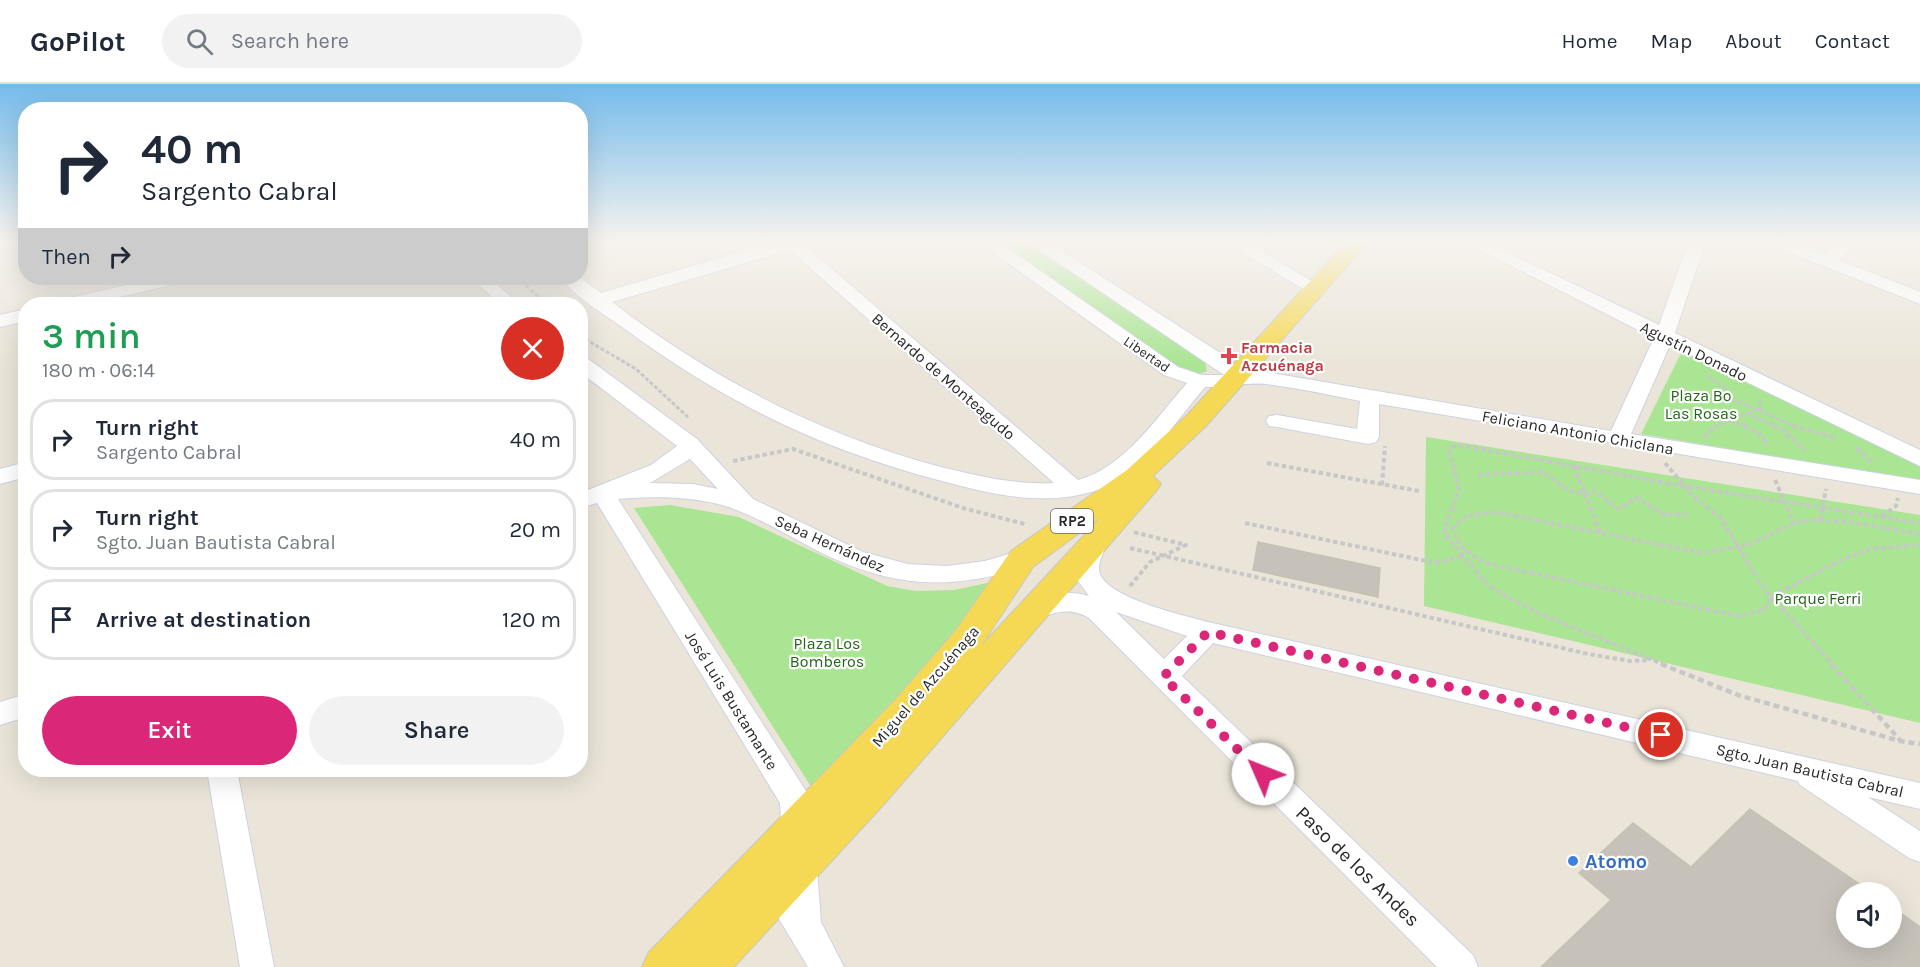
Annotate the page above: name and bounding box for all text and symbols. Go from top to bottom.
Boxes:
search box [162,14,582,68]
text: GoPilot [30,25,126,58]
icon: search [183,25,216,58]
text: Search here [231,28,349,54]
text: Home [1562,29,1618,53]
text: Map [1651,29,1692,53]
text: About [1725,29,1782,53]
text: Contact [1815,29,1890,53]
text: 40 m [141,124,243,174]
icon: right [42,126,120,204]
text: Sargento Cabral [141,175,338,207]
icon: right [103,240,136,273]
text: Then [42,244,91,270]
street label: Bernardo de Monteagudo [868,309,1019,444]
text: 3 min [42,315,141,357]
button: close [501,317,564,380]
street label: Agustín Donado [1637,317,1750,386]
street label: Libertad [1120,333,1173,376]
place label: Farmacia Azcuénaga [1241,338,1324,375]
marker: Farmacia Azcuénaga [1222,349,1236,363]
text: 180 m · 06:14 [42,359,155,382]
park label: Plaza Bº Las Rosas [1665,386,1737,423]
street label: Feliciano Antonio Chiclana [1481,406,1675,459]
text: Turn right [96,415,199,441]
icon: right [45,423,78,456]
text: 40 m [510,427,561,453]
text: Sargento Cabral [96,441,242,464]
text: Turn right [96,505,199,531]
road number: RP2 [1051,509,1093,533]
street label: Seba Hernández [772,511,888,576]
icon: right [45,513,78,546]
text: 20 m [509,517,561,543]
text: Sgto. Juan Bautista Cabral [96,531,336,554]
park label: Parque Ferri [1775,589,1862,608]
icon: arrive [45,603,78,636]
text: Arrive at destination [96,607,311,633]
text: 120 m [502,607,561,633]
street label: Miguel de Azcuénaga [868,622,983,751]
street label: José Luis Bustamante [681,627,782,773]
park label: Plaza Los Bomberos [790,634,864,671]
button: Exit [42,696,297,765]
button: Share [309,696,564,765]
pin [1635,709,1686,760]
icon: arrive [1644,718,1677,751]
street label: Sgto. Juan Bautista Cabral [1714,740,1906,801]
position arrow [1231,742,1295,806]
street label: Paso de los Andes [1291,801,1424,931]
place label: Atomo [1585,850,1647,873]
marker: Atomo [1566,854,1580,868]
map controls [1836,882,1902,948]
button: sound [1836,882,1902,948]

